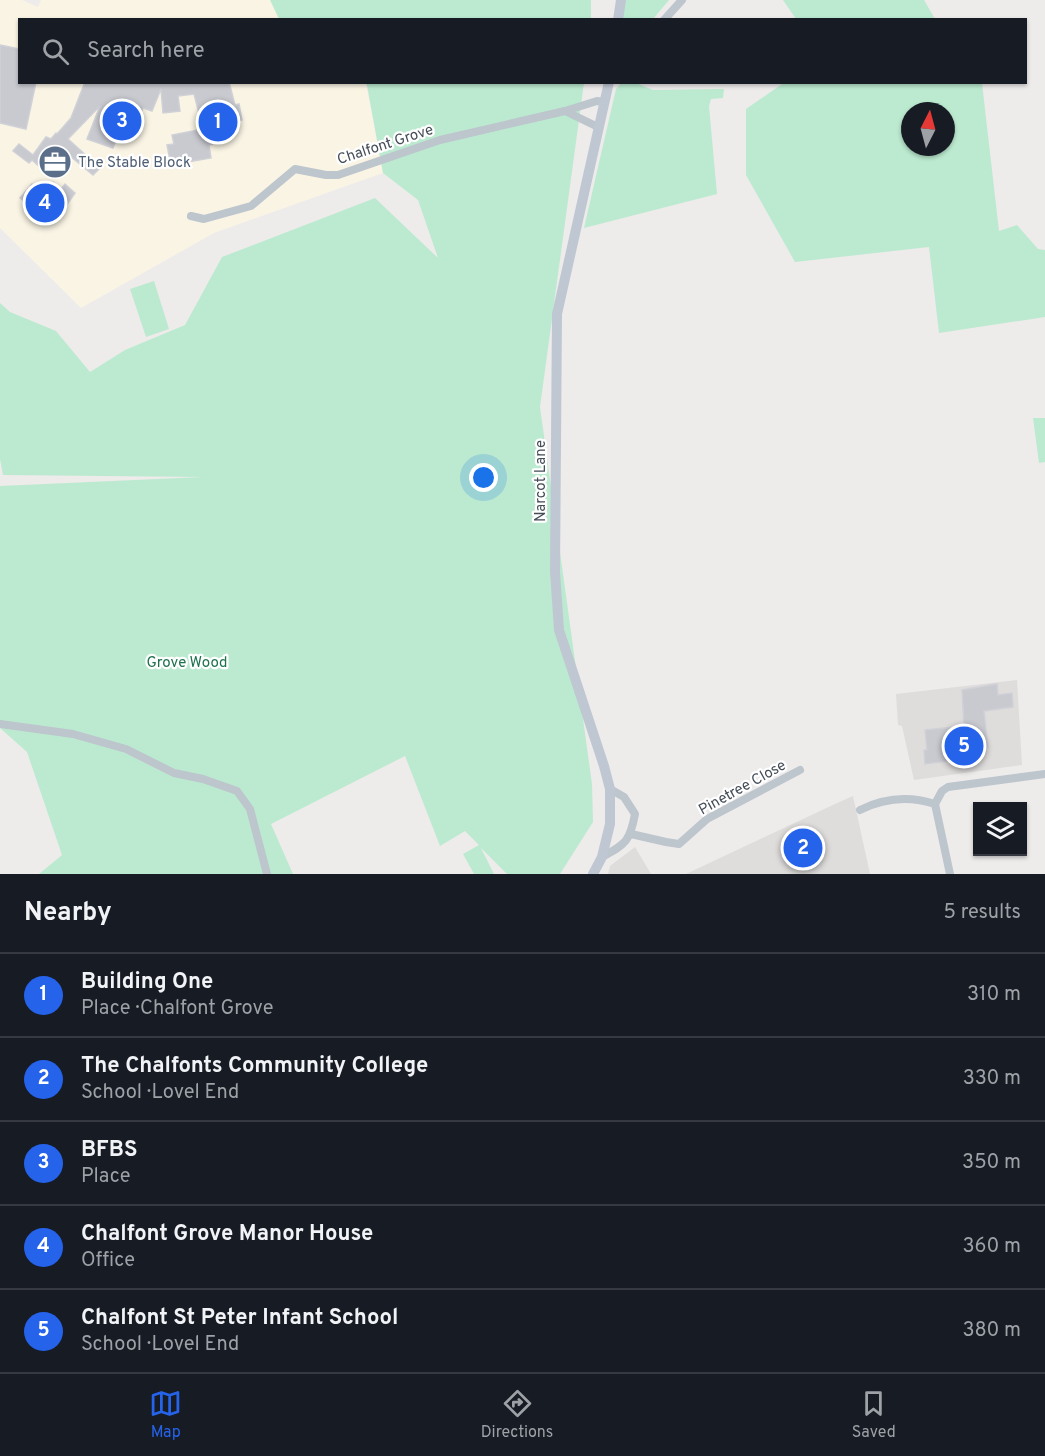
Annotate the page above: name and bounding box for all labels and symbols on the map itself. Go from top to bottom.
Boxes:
pin: 3 [102,98,142,144]
pin: 1 [198,100,238,144]
north arrow [901,102,955,156]
street label: Chalfont Grove [335,121,436,170]
office icon: The Stable Block [37,144,73,180]
place label: The Stable Block [78,154,191,173]
pin: 4 [26,180,64,226]
street label: Narcot Lane [532,440,551,522]
your location [469,463,498,492]
park label: Grove Wood [147,654,227,673]
pin: 5 [944,724,984,768]
street label: Pinetree Close [696,756,790,820]
pin: 2 [784,826,822,870]

